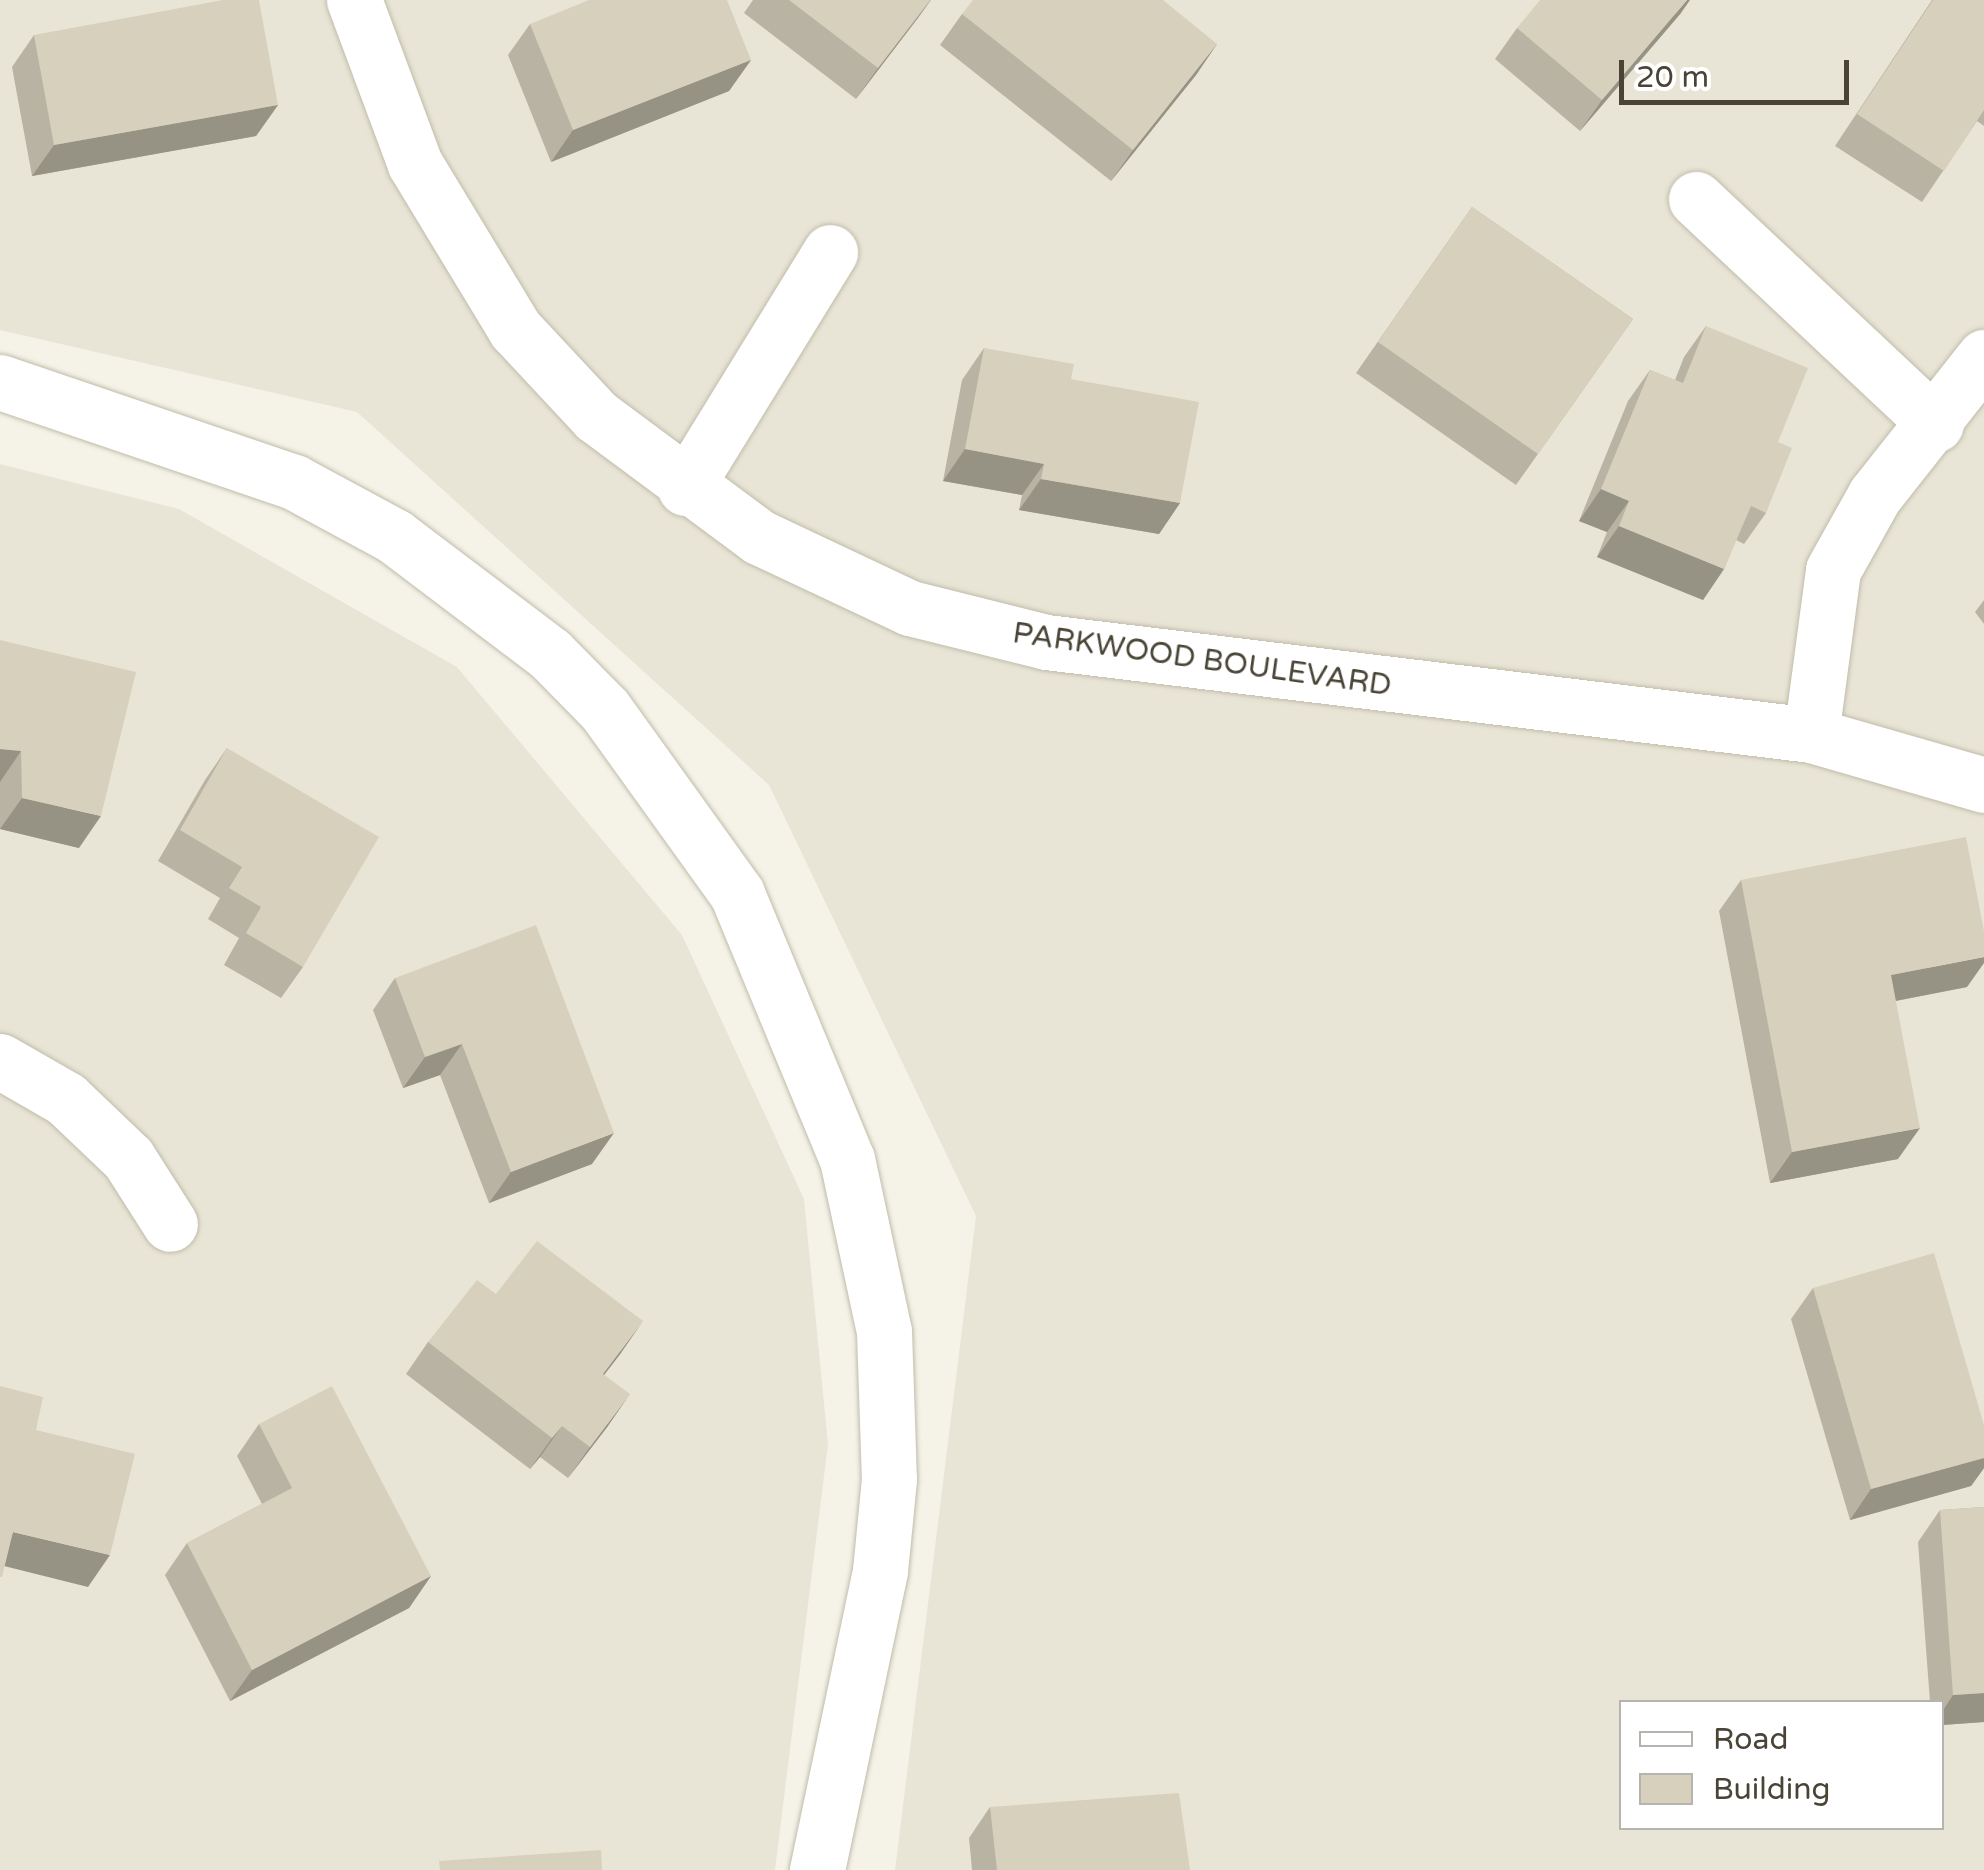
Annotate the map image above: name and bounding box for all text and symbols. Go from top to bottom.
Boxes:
scale bar [1624,40,1854,102]
text: 20 m [1636,59,1709,96]
street label: PARKWOOD BOULEVARD [1010,616,1394,704]
legend [1619,1700,1944,1830]
text: Road [1713,1721,1788,1758]
text: Building [1713,1771,1830,1808]

